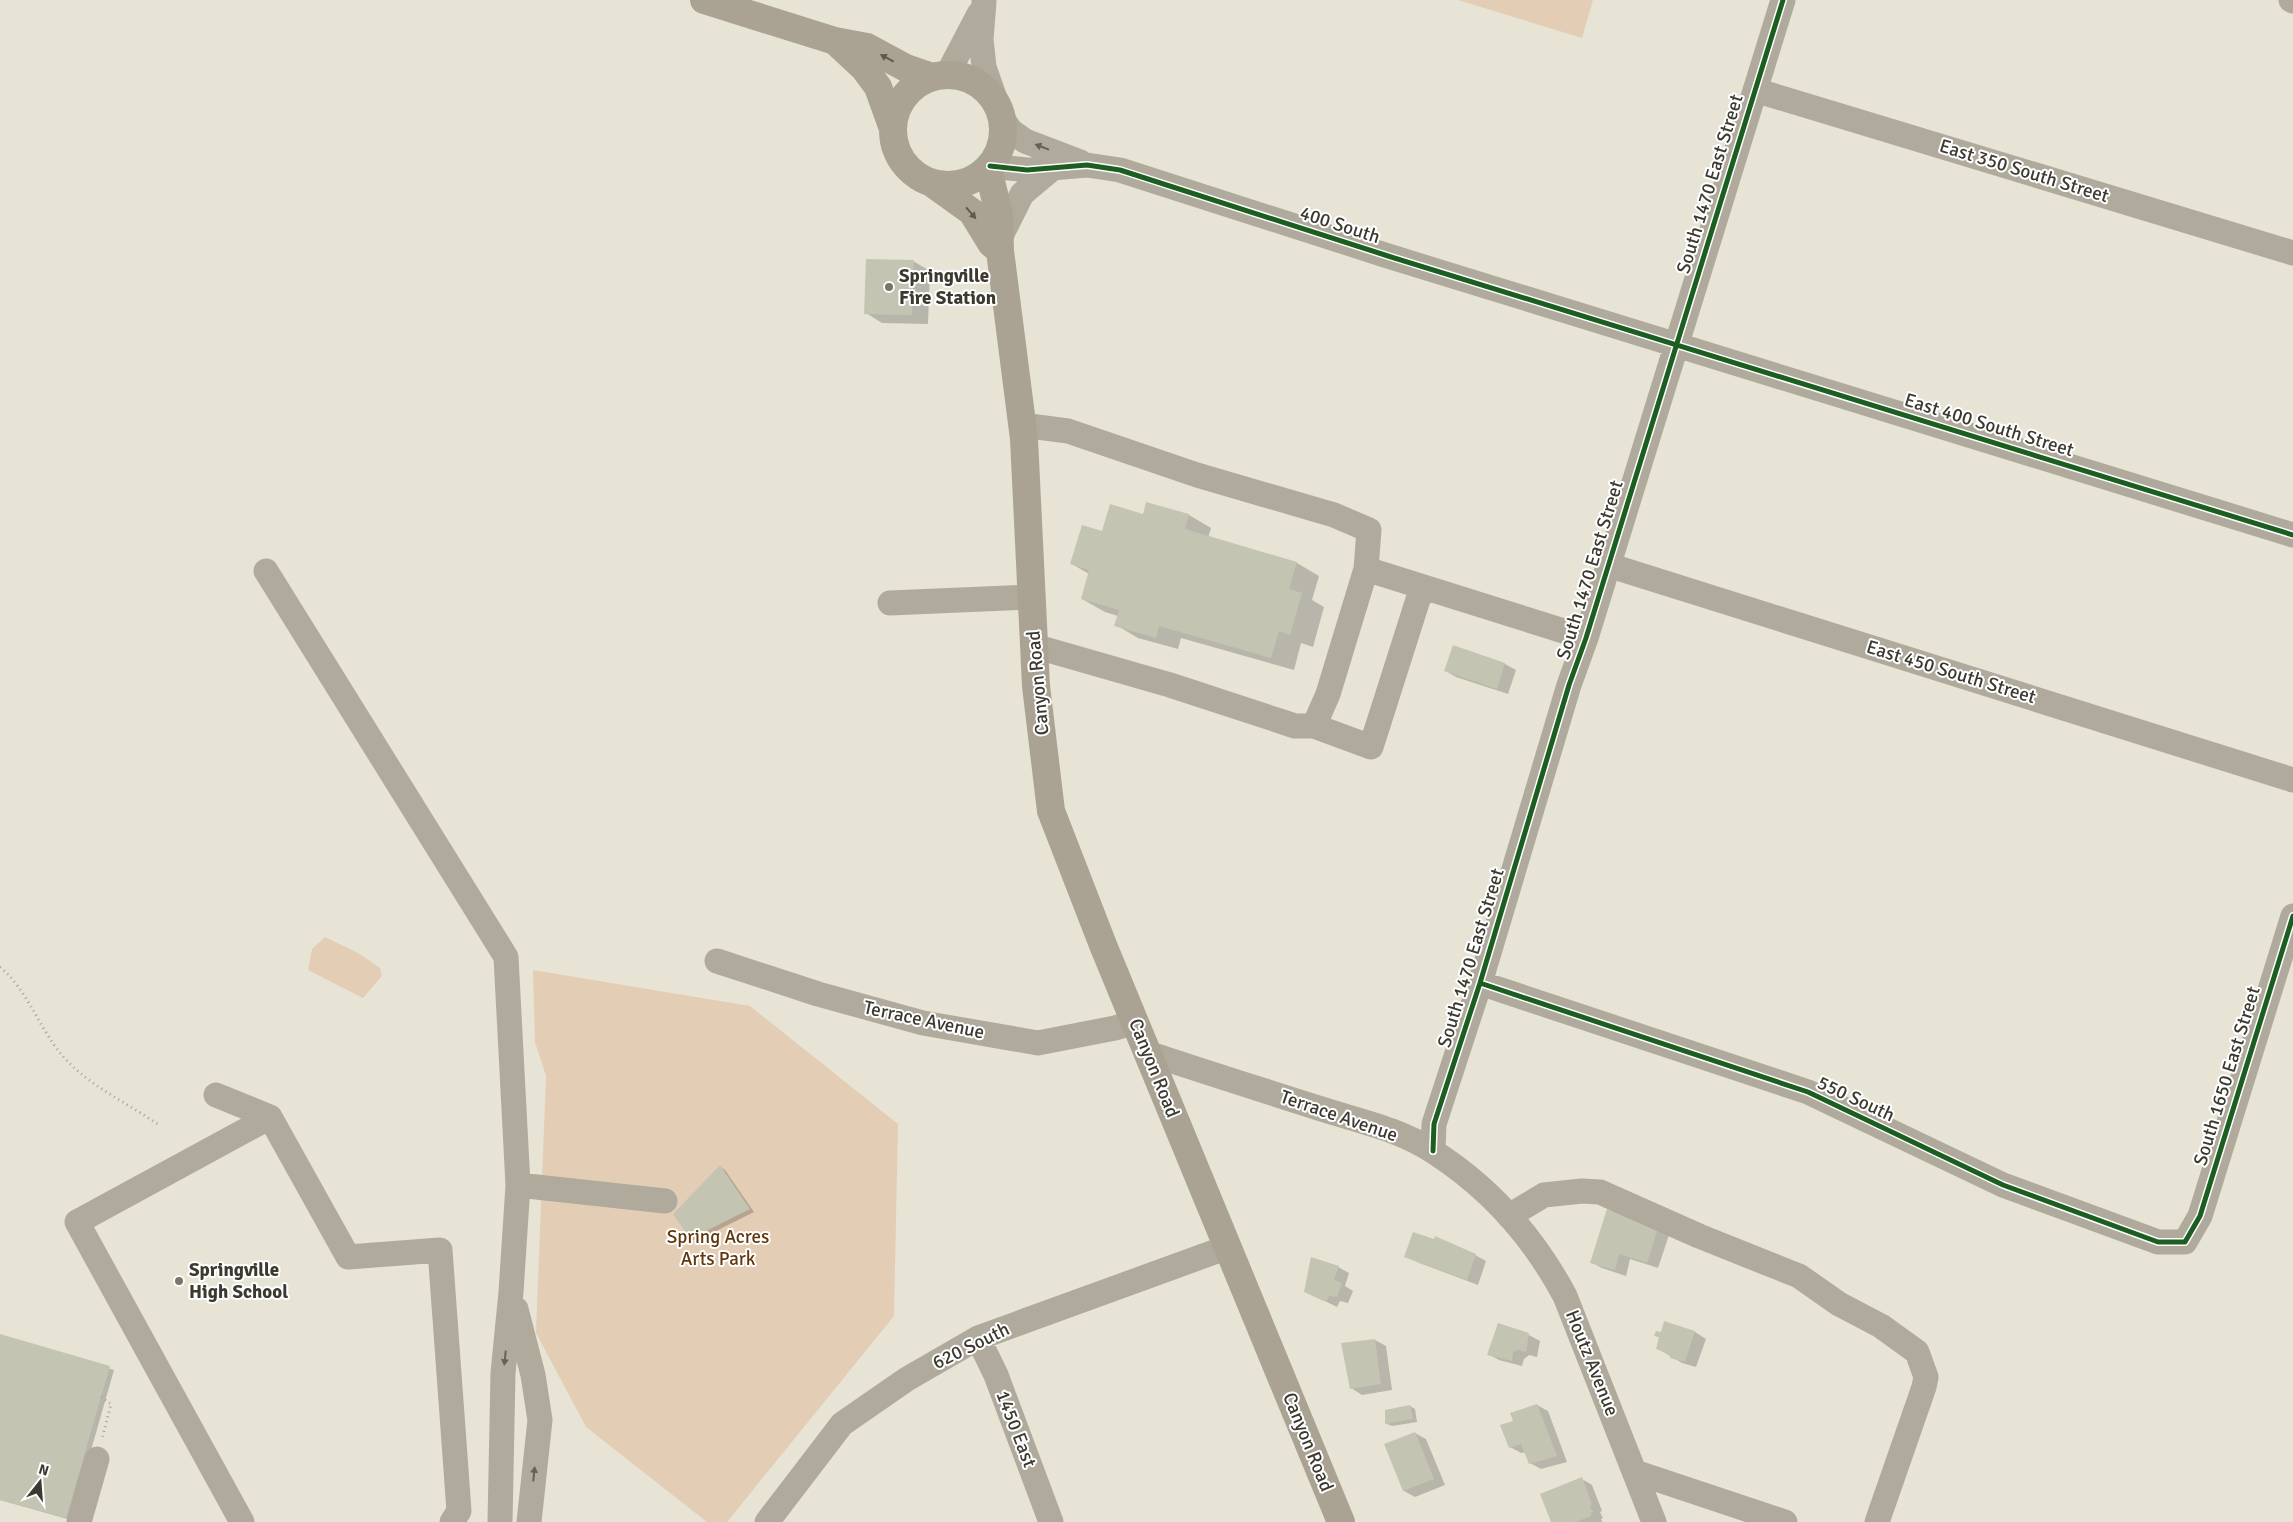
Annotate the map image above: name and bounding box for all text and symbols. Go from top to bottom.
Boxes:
one-way arrow [880,54,895,62]
street label: South 1470 East Street [1671,91,1749,277]
street label: East 350 South Street [1936,134,2112,208]
one-way arrow [1034,143,1049,150]
street label: 400 South [1297,201,1383,249]
one-way arrow [965,206,977,218]
place label: Springville Fire Station [899,264,996,310]
marker: Springville Fire Station [883,281,895,293]
street label: East 400 South Street [1901,388,2077,462]
street label: South 1470 East Street [1551,477,1629,663]
street label: Canyon Road [1021,630,1055,736]
street label: East 450 South Street [1863,635,2039,709]
street label: South 1470 East Street [1432,865,1510,1051]
street label: South 1650 East Street [2188,983,2266,1169]
street label: Terrace Avenue [862,996,986,1044]
street label: Canyon Road [1123,1015,1185,1121]
street label: 550 South [1813,1071,1899,1127]
street label: Terrace Avenue [1277,1085,1401,1147]
park label: Spring Acres Arts Park [667,1225,769,1271]
place label: Springville High School [189,1258,288,1304]
marker: Springville High School [173,1275,185,1287]
street label: Houtz Avenue [1560,1307,1624,1419]
street label: 620 South [929,1317,1013,1375]
one-way arrow [501,1350,509,1366]
street label: 1450 East [990,1387,1042,1471]
street label: Canyon Road [1277,1389,1339,1495]
north arrow [15,1457,65,1507]
text: N [37,1460,51,1480]
one-way arrow [530,1465,538,1481]

